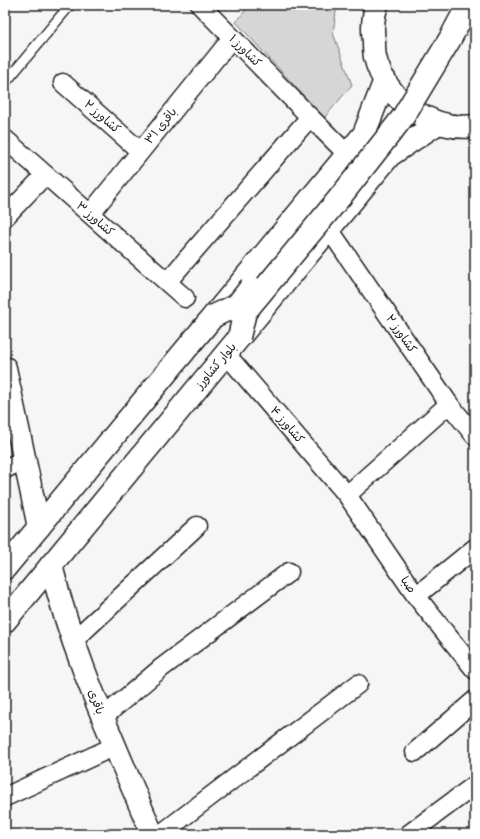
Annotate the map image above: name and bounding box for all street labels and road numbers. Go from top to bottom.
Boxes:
street label: کشاورز ۱ [226,32,264,70]
street label: کشاورز ۲ [81,97,123,137]
street label: باقری ۳۱ [142,105,180,147]
street label: کشاورز ۳ [73,198,117,240]
street label: کشاورز ۲ [382,312,420,356]
street label: بلوار کشاورز [192,340,240,393]
street label: کشاورز ۴ [267,403,307,447]
street label: صبا [397,574,419,596]
street label: باقری [85,687,107,717]

